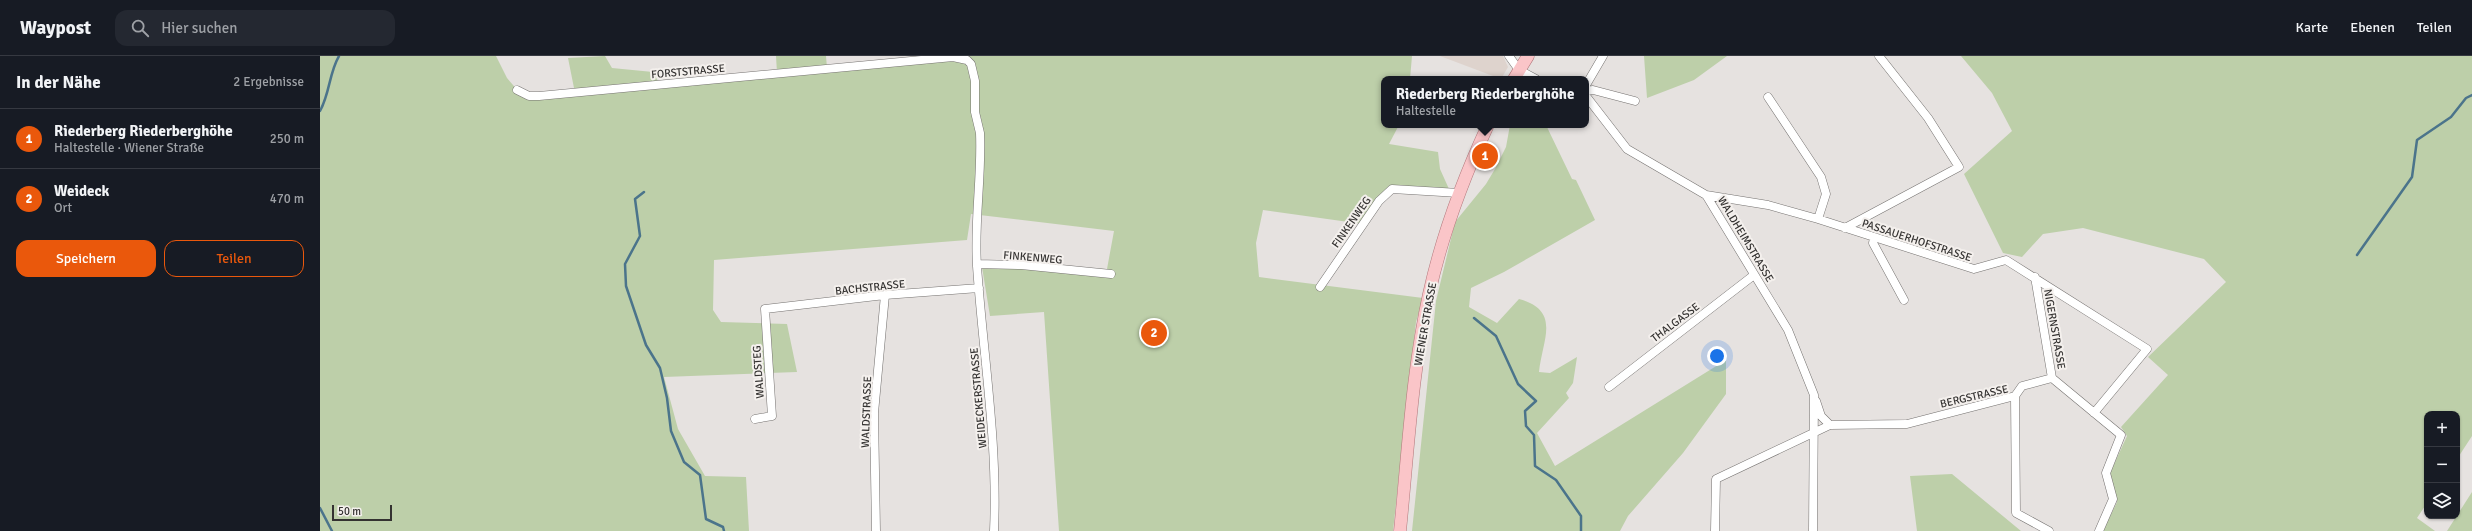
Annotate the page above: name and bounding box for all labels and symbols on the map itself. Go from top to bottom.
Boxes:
street label: FORSTSTRASSE [651,62,725,81]
pin: 1 [1472,141,1498,171]
street label: FINKENWEG [1329,194,1374,250]
street label: WALDHEIMSTRASSE [1715,194,1776,284]
street label: PASSAUERHOFSTRASSE [1860,217,1973,264]
street label: FINKENWEG [1003,248,1063,267]
street label: BACHSTRASSE [834,277,906,298]
street label: WIENER STRASSE [1412,281,1439,367]
street label: NIGERNSTRASSE [2041,288,2068,370]
street label: THALGASSE [1649,300,1702,345]
pin: 2 [1141,318,1167,348]
street label: WALDSTEG [750,345,767,399]
your location [1707,346,1727,366]
street label: WEIDECKERSTRASSE [968,347,989,449]
street label: WALDSTRASSE [859,376,874,448]
street label: BERGSTRASSE [1939,382,2009,411]
scale bar [332,503,392,522]

